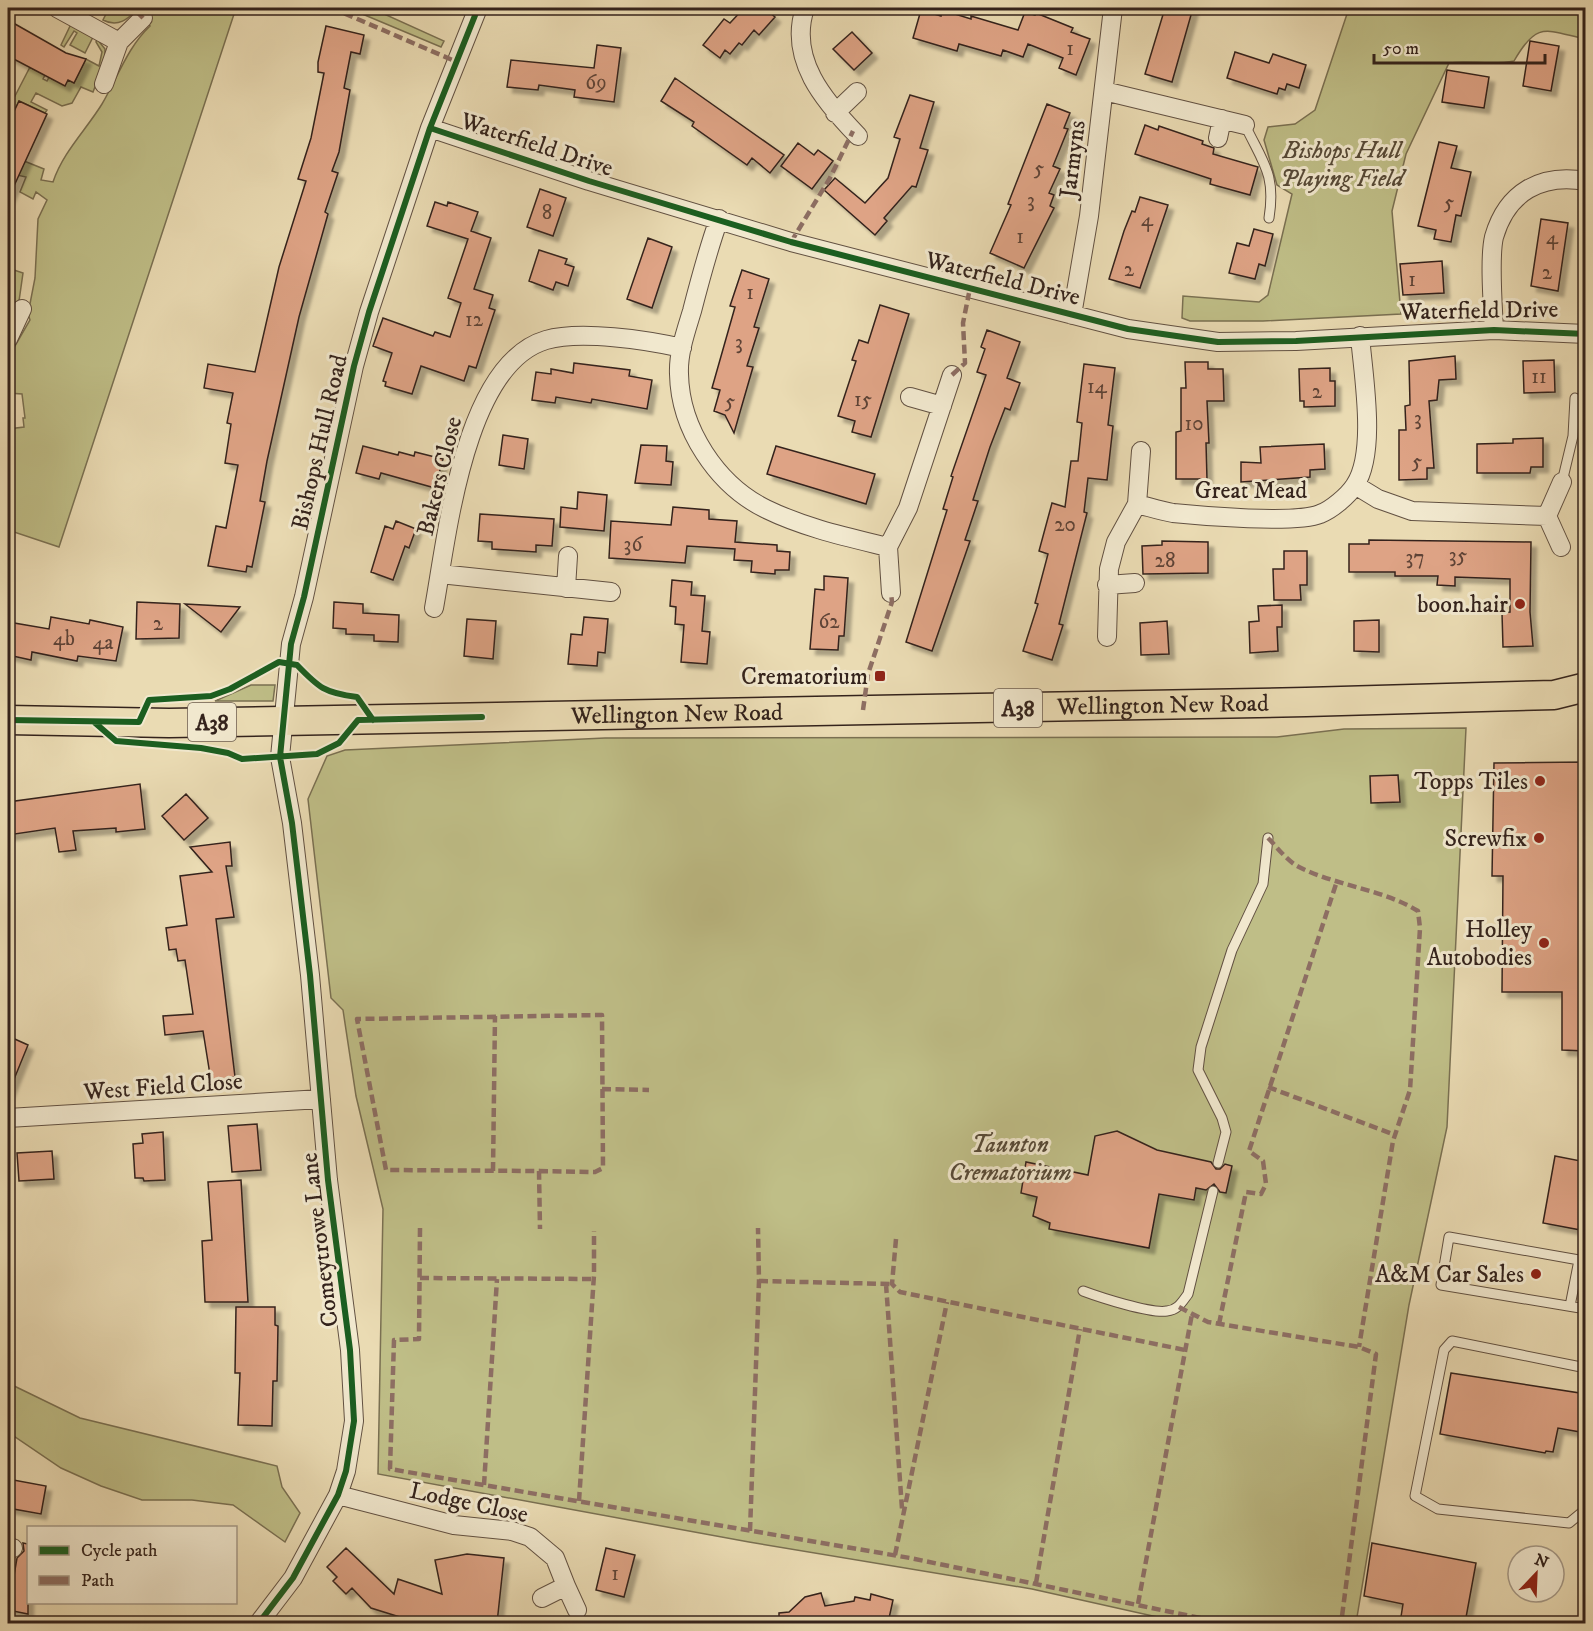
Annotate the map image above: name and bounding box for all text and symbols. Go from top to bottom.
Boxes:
scale bar [1374,27,1545,65]
house number: 1 [1066,36,1074,62]
text: 50 m [1383,38,1419,60]
house number: 69 [585,70,607,96]
street label: Waterfield Drive [456,106,617,184]
street label: Jarmyns [1053,119,1093,202]
park label: Bishops Hull Playing Field [1280,136,1407,194]
house number: 5 [1034,156,1044,182]
house number: 3 [1027,188,1035,214]
house number: 5 [1444,190,1454,216]
house number: 8 [542,200,552,226]
house number: 4 [1141,207,1154,233]
house number: 1 [1016,224,1024,250]
house number: 4 [1546,225,1559,251]
street label: Waterfield Drive [921,245,1083,313]
house number: 2 [1124,257,1135,283]
house number: 2 [1542,260,1553,286]
house number: 1 [1408,267,1416,293]
house number: 1 [746,280,754,306]
street label: Waterfield Drive [1398,295,1559,327]
house number: 12 [465,307,484,333]
house number: 3 [735,330,743,356]
street label: Bishops Hull Road [285,351,355,533]
house number: 11 [1531,364,1547,390]
house number: 14 [1087,374,1108,400]
house number: 2 [1312,379,1323,405]
house number: 15 [854,387,872,413]
house number: 5 [725,389,735,415]
house number: 3 [1414,406,1422,432]
house number: 10 [1185,411,1203,437]
street label: Bakers Close [411,413,469,539]
house number: 5 [1412,449,1422,475]
street label: Great Mead [1195,476,1307,506]
house number: 20 [1054,512,1076,538]
house number: 36 [624,532,643,558]
house number: 35 [1449,543,1467,569]
house number: 37 [1406,545,1424,571]
house number: 28 [1155,548,1175,574]
place label: boon.hair [1417,590,1508,620]
marker: boon.hair [1513,597,1527,611]
house number: 62 [818,609,840,635]
house number: 2 [153,611,164,637]
house number: 4b [53,626,75,652]
house number: 4a [92,630,114,656]
place label: Crematorium [741,662,868,692]
marker: Crematorium [873,669,887,683]
road number: A38 [994,689,1042,727]
street label: Wellington New Road [1056,689,1269,723]
street label: Wellington New Road [570,698,783,732]
road number: A38 [188,703,236,741]
place label: Topps Tiles [1414,767,1528,797]
marker: Topps Tiles [1533,774,1547,788]
place label: Screwfix [1445,824,1527,854]
marker: Screwfix [1532,831,1546,845]
place label: Holley Autobodies [1427,915,1533,973]
marker: Holley Autobodies [1537,936,1551,950]
street label: West Field Close [81,1066,244,1108]
park label: Taunton Crematorium [948,1130,1072,1188]
street label: Comeytrowe Lane [294,1151,346,1329]
place label: A&M Car Sales [1375,1260,1524,1290]
marker: A&M Car Sales [1529,1267,1543,1281]
street label: Lodge Close [407,1476,531,1530]
legend [27,1526,237,1604]
text: Cycle path [81,1540,158,1562]
north arrow [1506,1544,1566,1604]
text: N [1532,1549,1551,1573]
house number: 1 [611,1561,619,1587]
text: Path [81,1570,115,1592]

